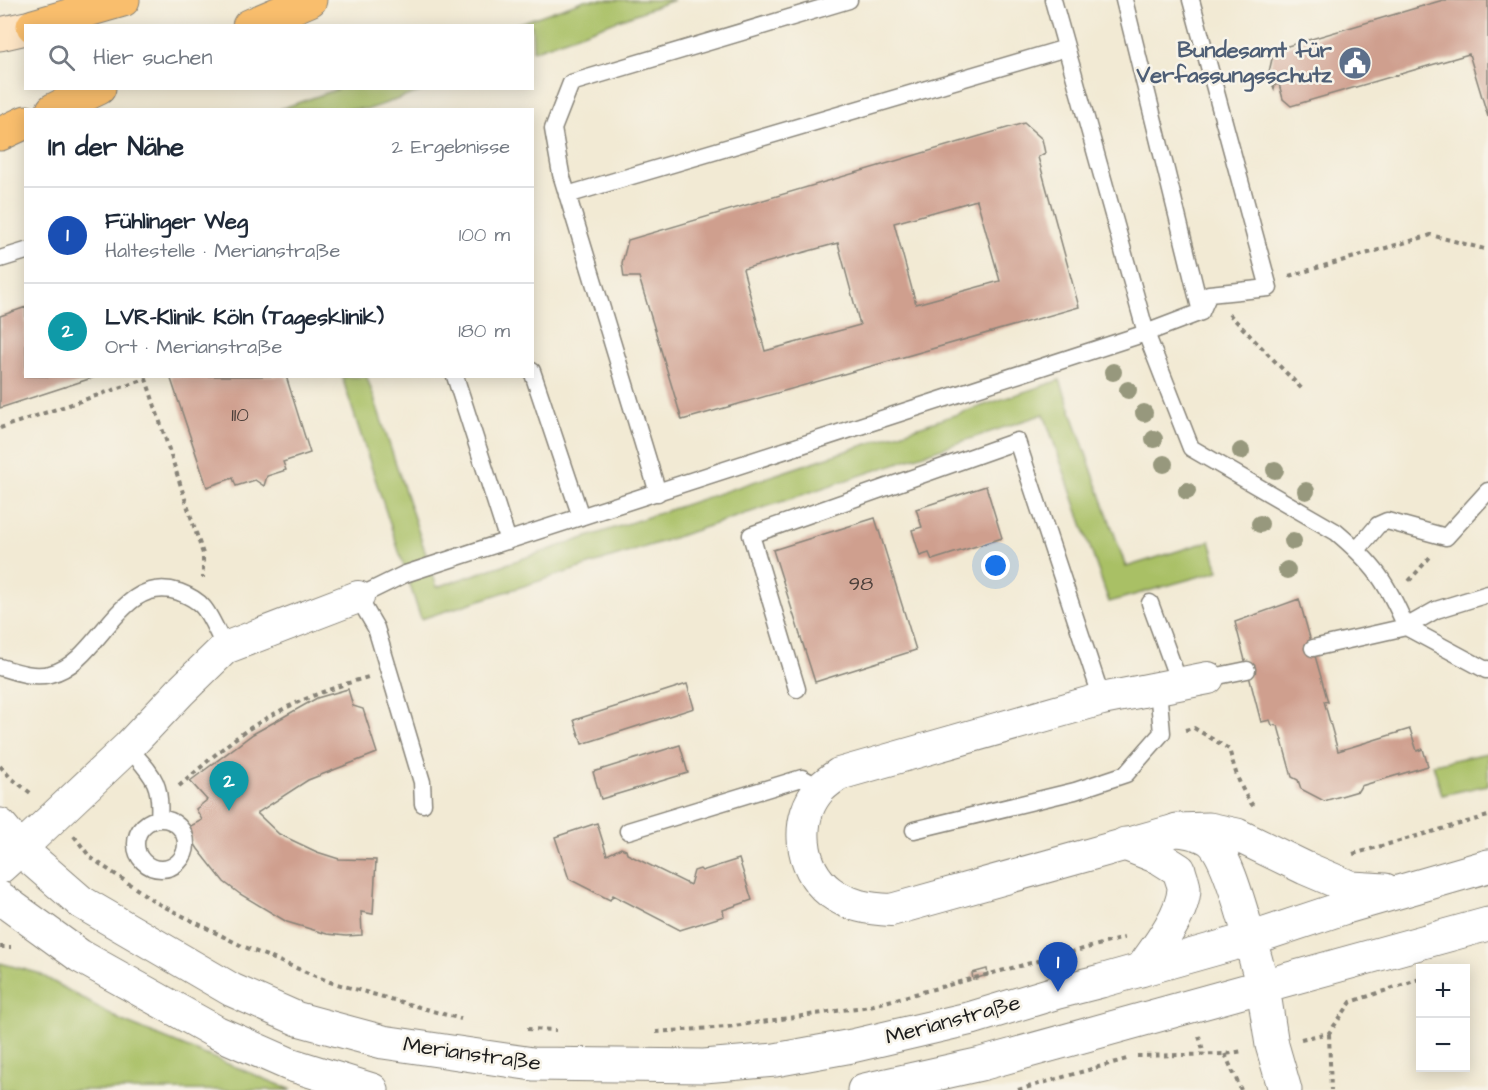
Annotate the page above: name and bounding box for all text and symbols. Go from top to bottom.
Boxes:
search box [24,24,534,90]
place label: Bundesamt für Verfassungsschutz [1135,35,1333,92]
icon: search [45,41,78,74]
text: Hier suchen [93,42,212,73]
public building icon: Bundesamt für Verfassungsschutz [1337,45,1373,81]
text: In der Nähe [48,129,184,165]
text: 2 Ergebnisse [391,133,510,161]
text: Fühlinger Weg [105,206,248,237]
text: 1 [66,221,69,249]
text: 100 m [459,221,510,249]
text: Haltestelle · Merianstraße [105,237,340,265]
text: LVR-Klinik Köln (Tagesklinik) [105,302,384,333]
text: 2 [62,317,73,345]
text: 180 m [458,317,510,345]
text: Ort · Merianstraße [105,333,282,361]
house number: 110 [231,401,249,429]
your location [981,551,1010,580]
house number: 98 [849,570,873,598]
pin: 2 [210,762,248,811]
pin: 1 [1038,942,1078,992]
map controls [1416,964,1470,1072]
button: + [1416,964,1470,1018]
street label: Merianstraße [882,987,1024,1053]
button: − [1416,1018,1470,1072]
street label: Merianstraße [401,1029,543,1079]

